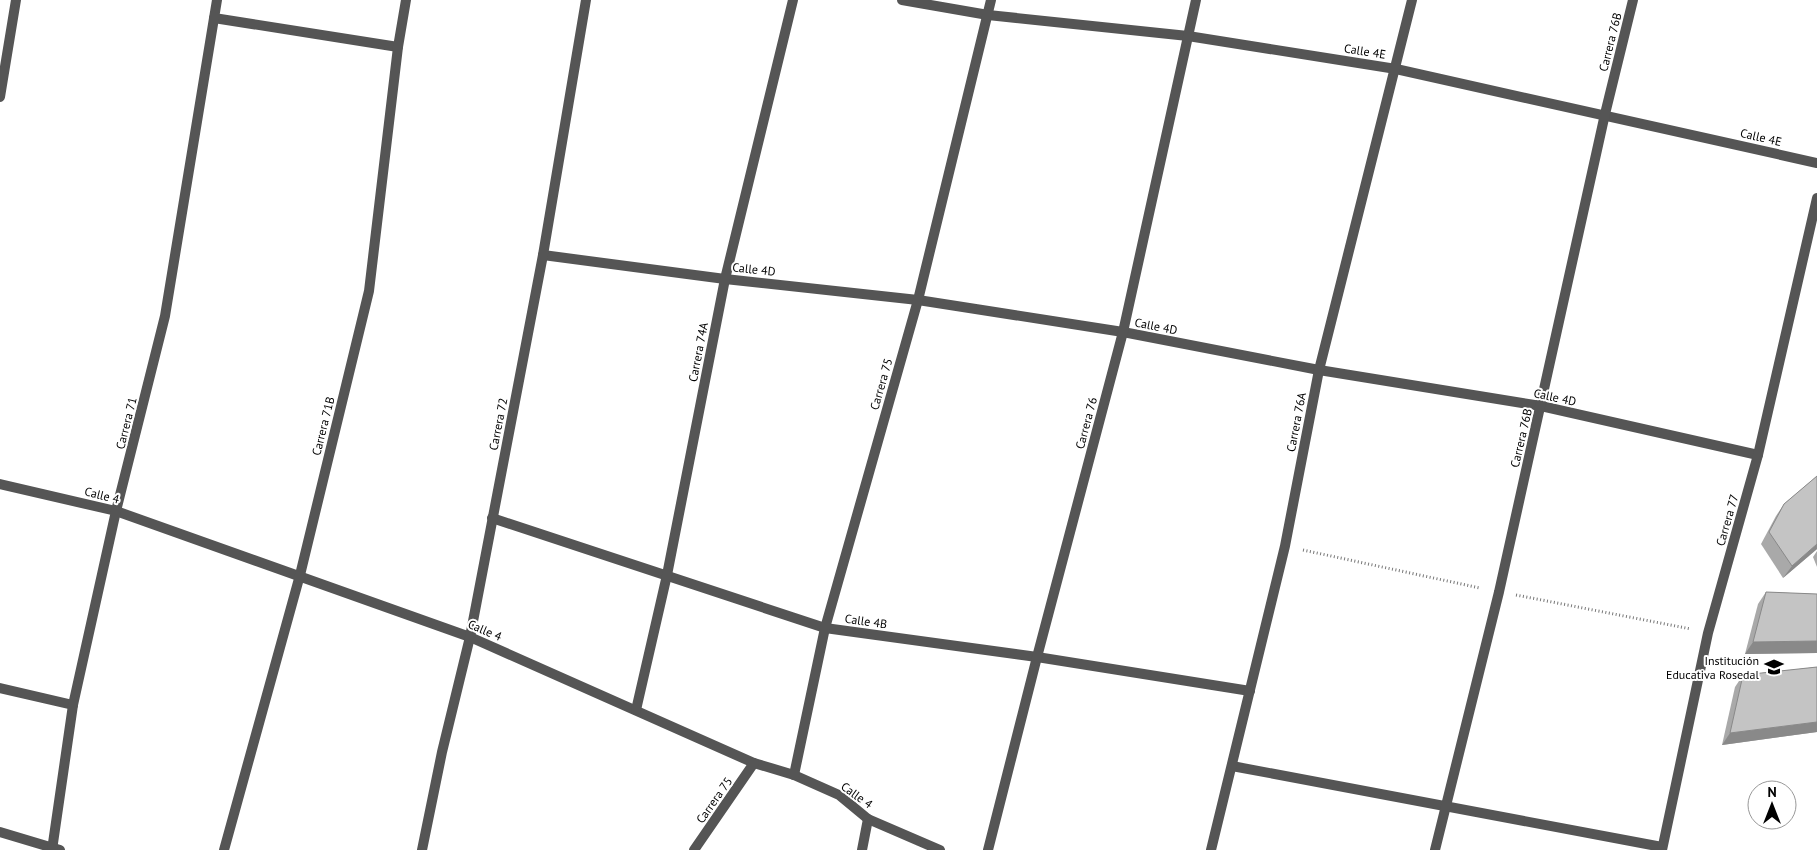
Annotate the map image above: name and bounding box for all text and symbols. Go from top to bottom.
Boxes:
street label: Carrera 76B [1595,11,1625,73]
street label: Calle 4E [1343,40,1387,62]
street label: Calle 4E [1739,125,1783,149]
street label: Calle 4D [732,259,776,279]
street label: Calle 4D [1133,315,1179,338]
street label: Carrera 74A [685,321,711,383]
street label: Carrera 75 [866,356,896,412]
street label: Calle 4D [1532,385,1578,409]
street label: Carrera 76A [1283,391,1309,453]
street label: Carrera 71 [112,395,140,451]
street label: Carrera 71B [308,395,338,457]
street label: Carrera 76 [1072,395,1100,451]
street label: Carrera 72 [486,396,510,452]
street label: Carrera 76B [1507,407,1535,469]
street label: Calle 4 [83,483,121,507]
street label: Carrera 77 [1712,492,1742,548]
street label: Calle 4B [844,611,888,631]
street label: Calle 4 [466,616,505,644]
place label: Institución Educativa Rosedal [1666,653,1759,682]
school or university icon: Institución Educativa Rosedal [1763,656,1785,678]
street label: Carrera 75 [693,774,735,826]
street label: Calle 4 [838,779,876,812]
north arrow [1747,780,1797,830]
text: N [1767,783,1777,801]

